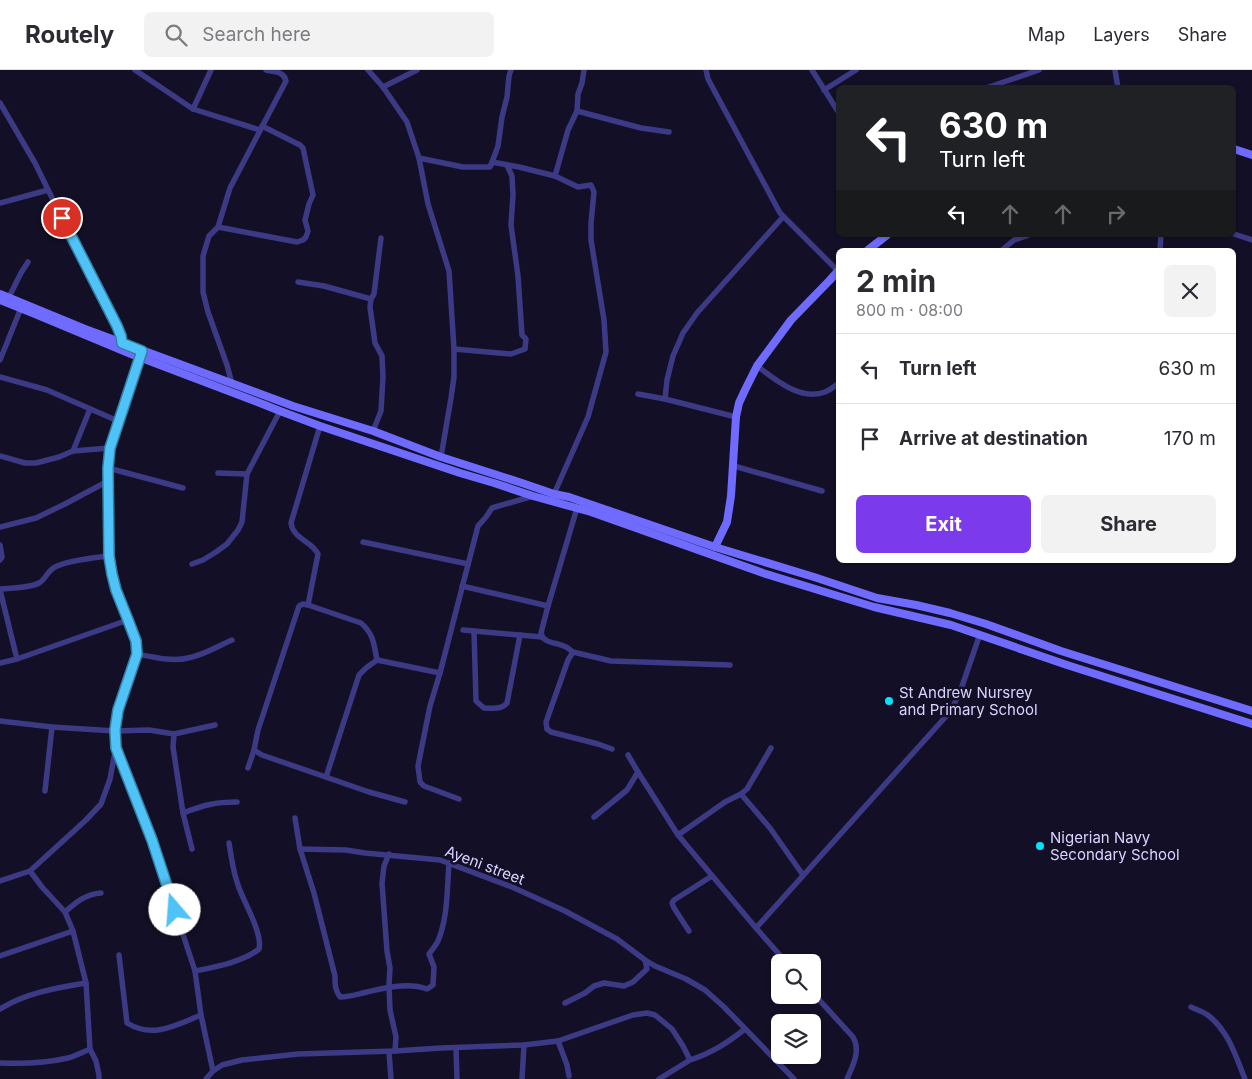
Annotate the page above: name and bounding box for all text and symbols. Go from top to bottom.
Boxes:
search box [144,12,494,57]
text: Routely [25,20,114,49]
icon: search [162,21,190,49]
text: Search here [202,23,311,46]
text: Map [1028,24,1065,45]
text: Layers [1093,24,1150,45]
text: Share [1178,24,1227,45]
text: 630 m [939,104,1048,146]
icon: left [856,105,921,170]
text: Turn left [939,146,1025,172]
pin [41,197,83,239]
icon: left [943,200,971,228]
icon: ahead [996,200,1024,228]
icon: ahead [1049,200,1077,228]
icon: right [1102,200,1130,228]
icon: arrive [48,204,76,232]
text: 2 min [856,263,936,299]
button: close [1164,265,1216,317]
text: 800 m · 08:00 [856,300,963,320]
icon: left [856,355,884,383]
text: Turn left [899,357,977,380]
text: 630 m [1159,357,1216,380]
icon: arrive [856,425,884,453]
text: Arrive at destination [899,427,1088,450]
text: 170 m [1164,427,1216,450]
button: Exit [856,495,1031,553]
button: Share [1041,495,1216,553]
place label: St Andrew Nursrey and Primary School [899,683,1038,719]
marker: St Andrew Nursrey and Primary School [883,695,895,707]
place label: Nigerian Navy Secondary School [1050,828,1180,864]
marker: Nigerian Navy Secondary School [1034,840,1046,852]
street label: Ayeni street [443,841,527,889]
position arrow [148,883,200,935]
map controls [771,954,821,1064]
button: search [771,954,821,1004]
button: layers [771,1014,821,1064]

